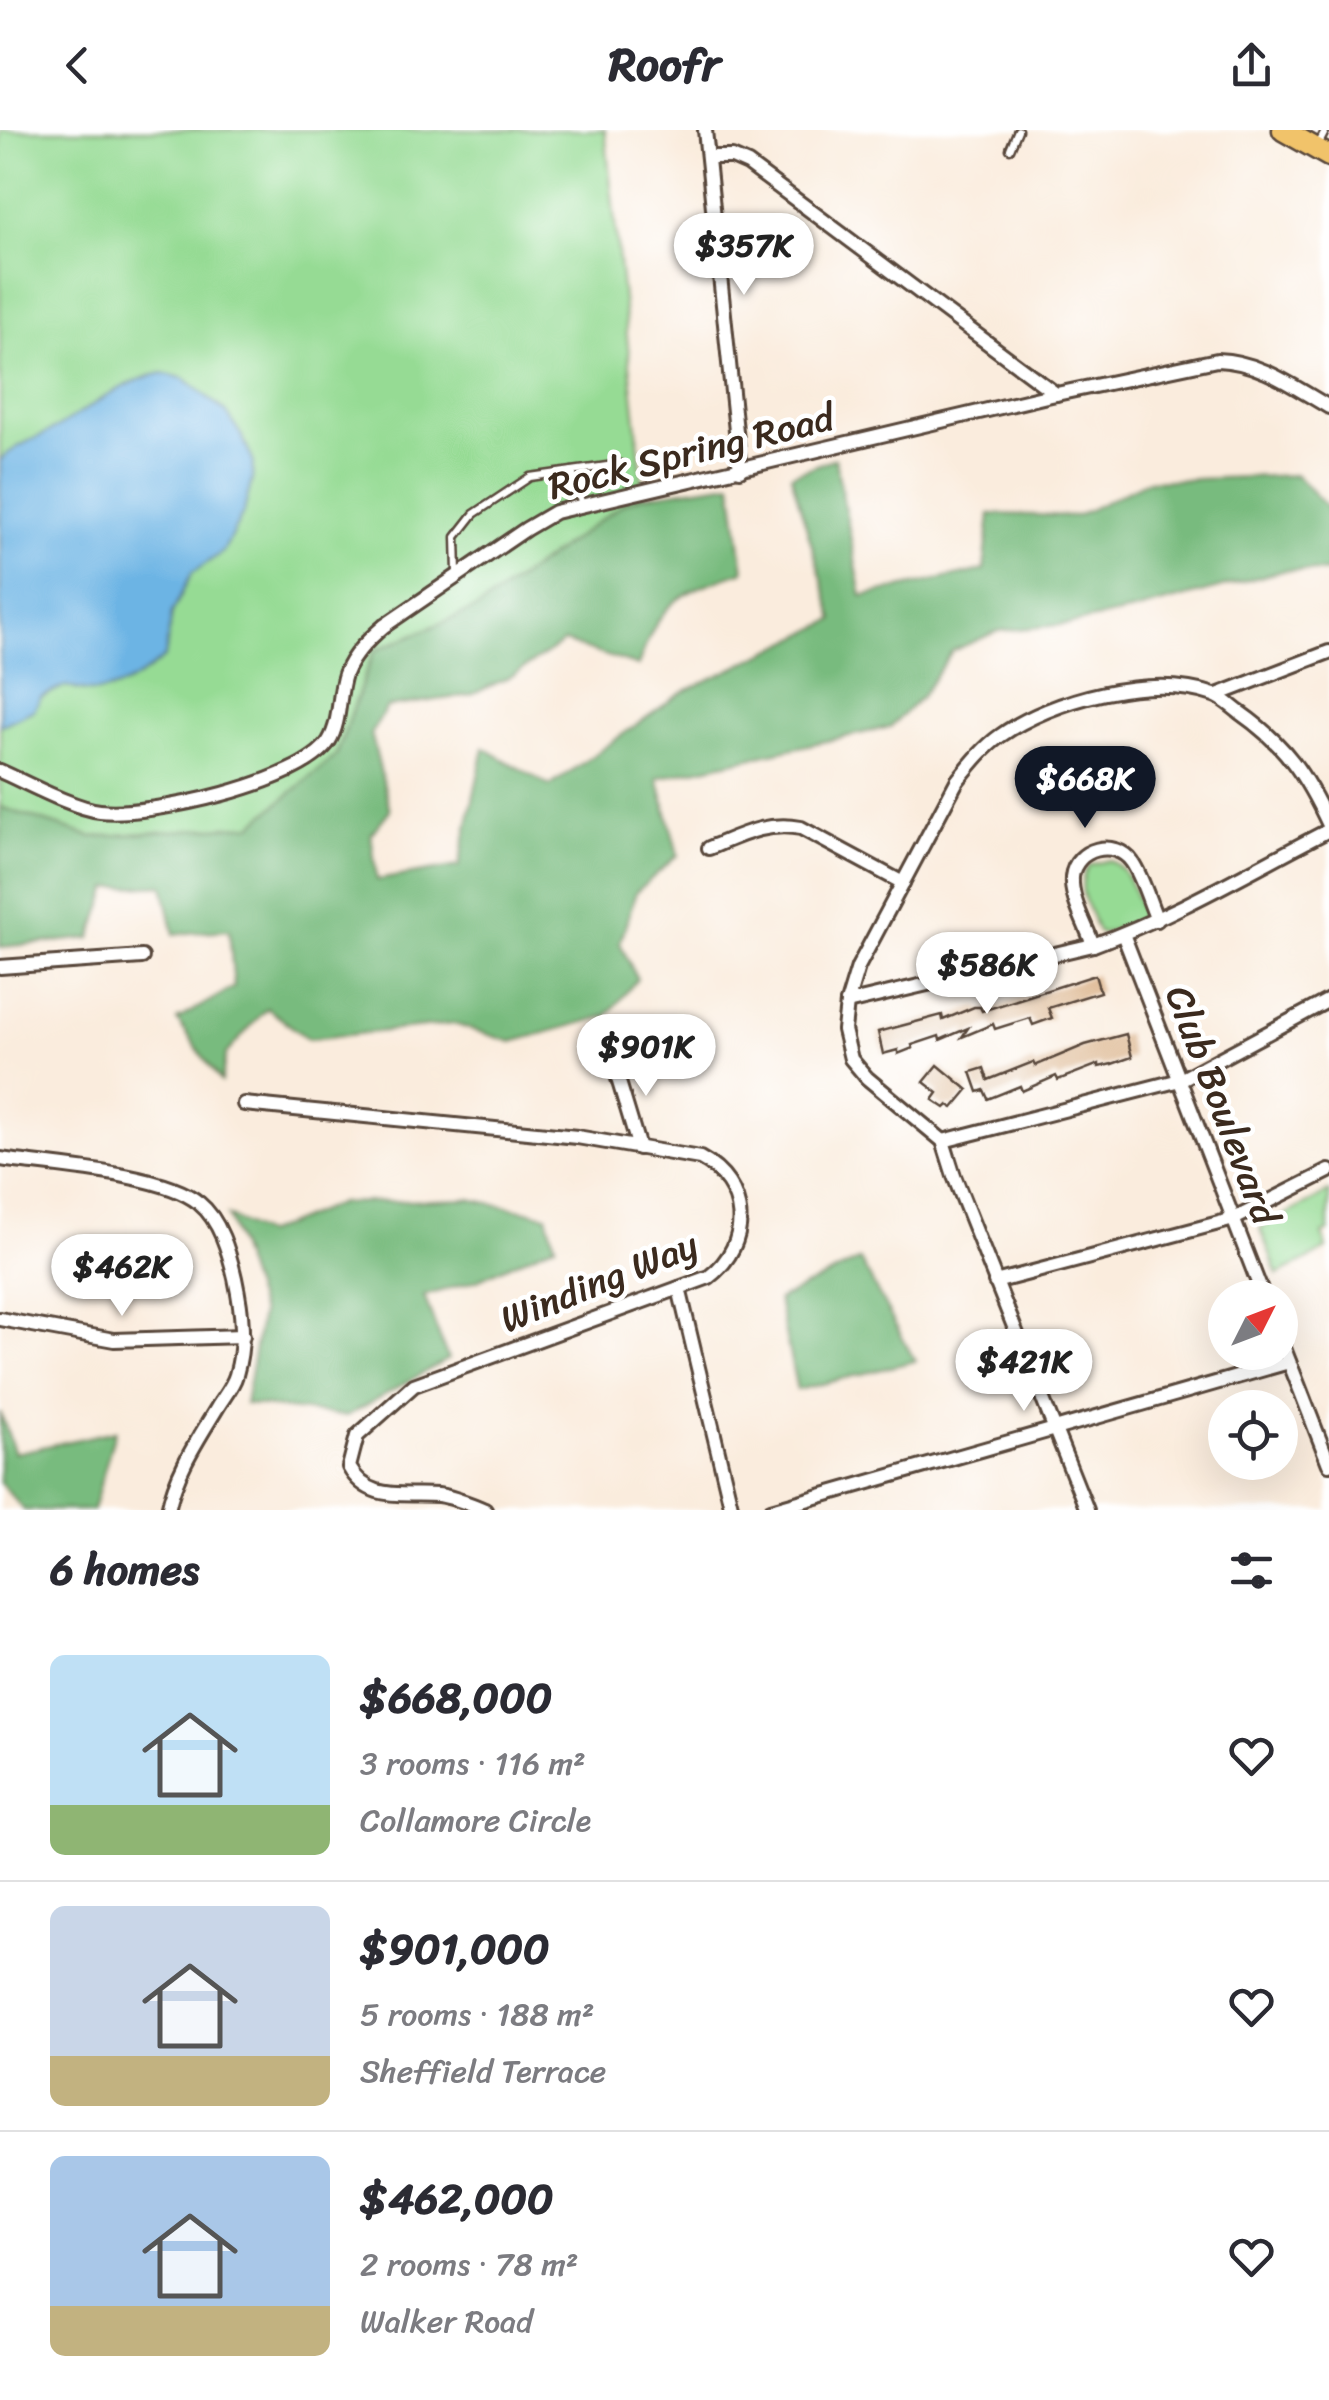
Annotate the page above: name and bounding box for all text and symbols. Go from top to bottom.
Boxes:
text: Roofr [609,25,720,105]
icon: back [50,38,105,93]
icon: share [1224,38,1279,93]
pin: $357K [674,213,814,298]
text: $357K [696,217,792,274]
street label: Rock Spring Road [541,383,844,520]
pin: $668K [1015,746,1155,831]
text: $668K [1037,750,1133,807]
pin: $586K [917,932,1057,1017]
text: $586K [938,936,1036,993]
street label: Club Boulevard [1146,975,1299,1237]
pin: $901K [576,1014,716,1099]
text: $901K [599,1018,693,1075]
street label: Winding Way [490,1212,708,1352]
pin: $462K [52,1234,192,1319]
text: $462K [73,1238,171,1295]
north arrow [1208,1280,1298,1370]
map controls [1208,1280,1298,1480]
pin: $421K [954,1329,1094,1414]
text: $421K [977,1333,1071,1390]
button: locate [1208,1390,1298,1480]
text: 6 homes [50,1533,199,1607]
icon: filters [1224,1543,1279,1598]
text: $668,000 [360,1661,552,1735]
icon: home [130,1695,250,1815]
icon: heart [1224,1728,1279,1783]
text: 3 rooms · 116 m² [360,1735,586,1792]
text: Collamore Circle [360,1792,591,1849]
text: $901,000 [360,1912,550,1986]
icon: home [130,1946,250,2066]
icon: heart [1224,1979,1279,2034]
text: 5 rooms · 188 m² [360,1986,594,2043]
text: Sheffield Terrace [360,2043,606,2100]
text: $462,000 [360,2162,554,2236]
icon: home [130,2196,250,2316]
icon: heart [1224,2229,1279,2284]
text: 2 rooms · 78 m² [360,2236,578,2293]
text: Walker Road [360,2293,533,2350]

